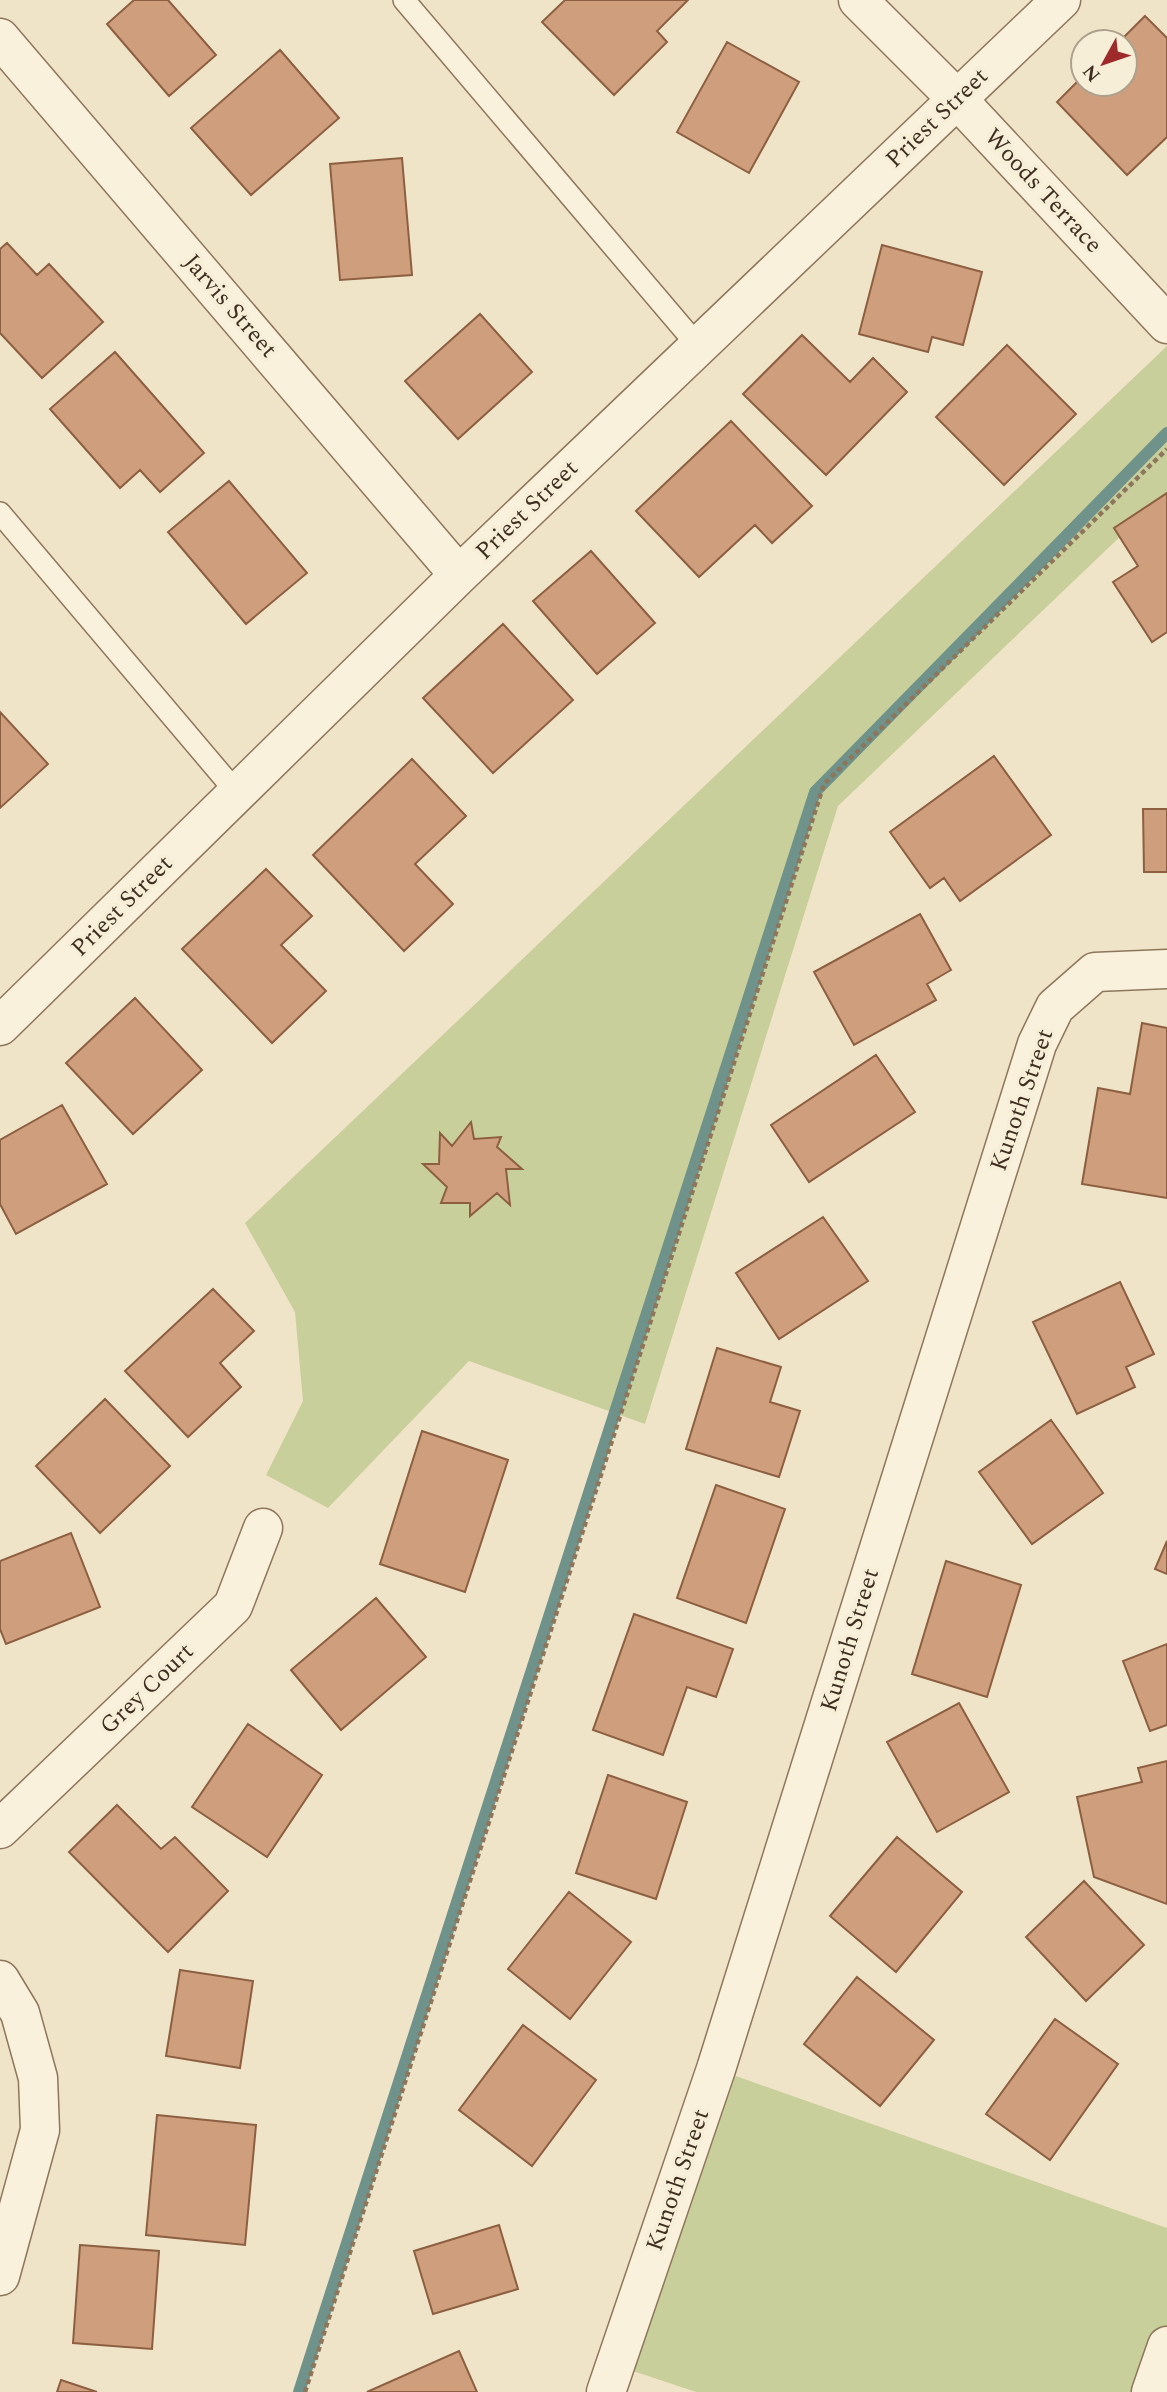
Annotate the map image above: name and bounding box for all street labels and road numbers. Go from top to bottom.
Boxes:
street label: Priest Street [877,59,997,177]
street label: Woods Terrace [975,120,1111,262]
street label: Jarvis Street [174,246,286,366]
street label: Priest Street [467,451,587,569]
street label: Priest Street [63,847,181,965]
street label: Kunoth Street [981,1024,1063,1176]
street label: Kunoth Street [811,1564,889,1716]
street label: Grey Court [92,1635,202,1743]
street label: Kunoth Street [637,2104,719,2256]

